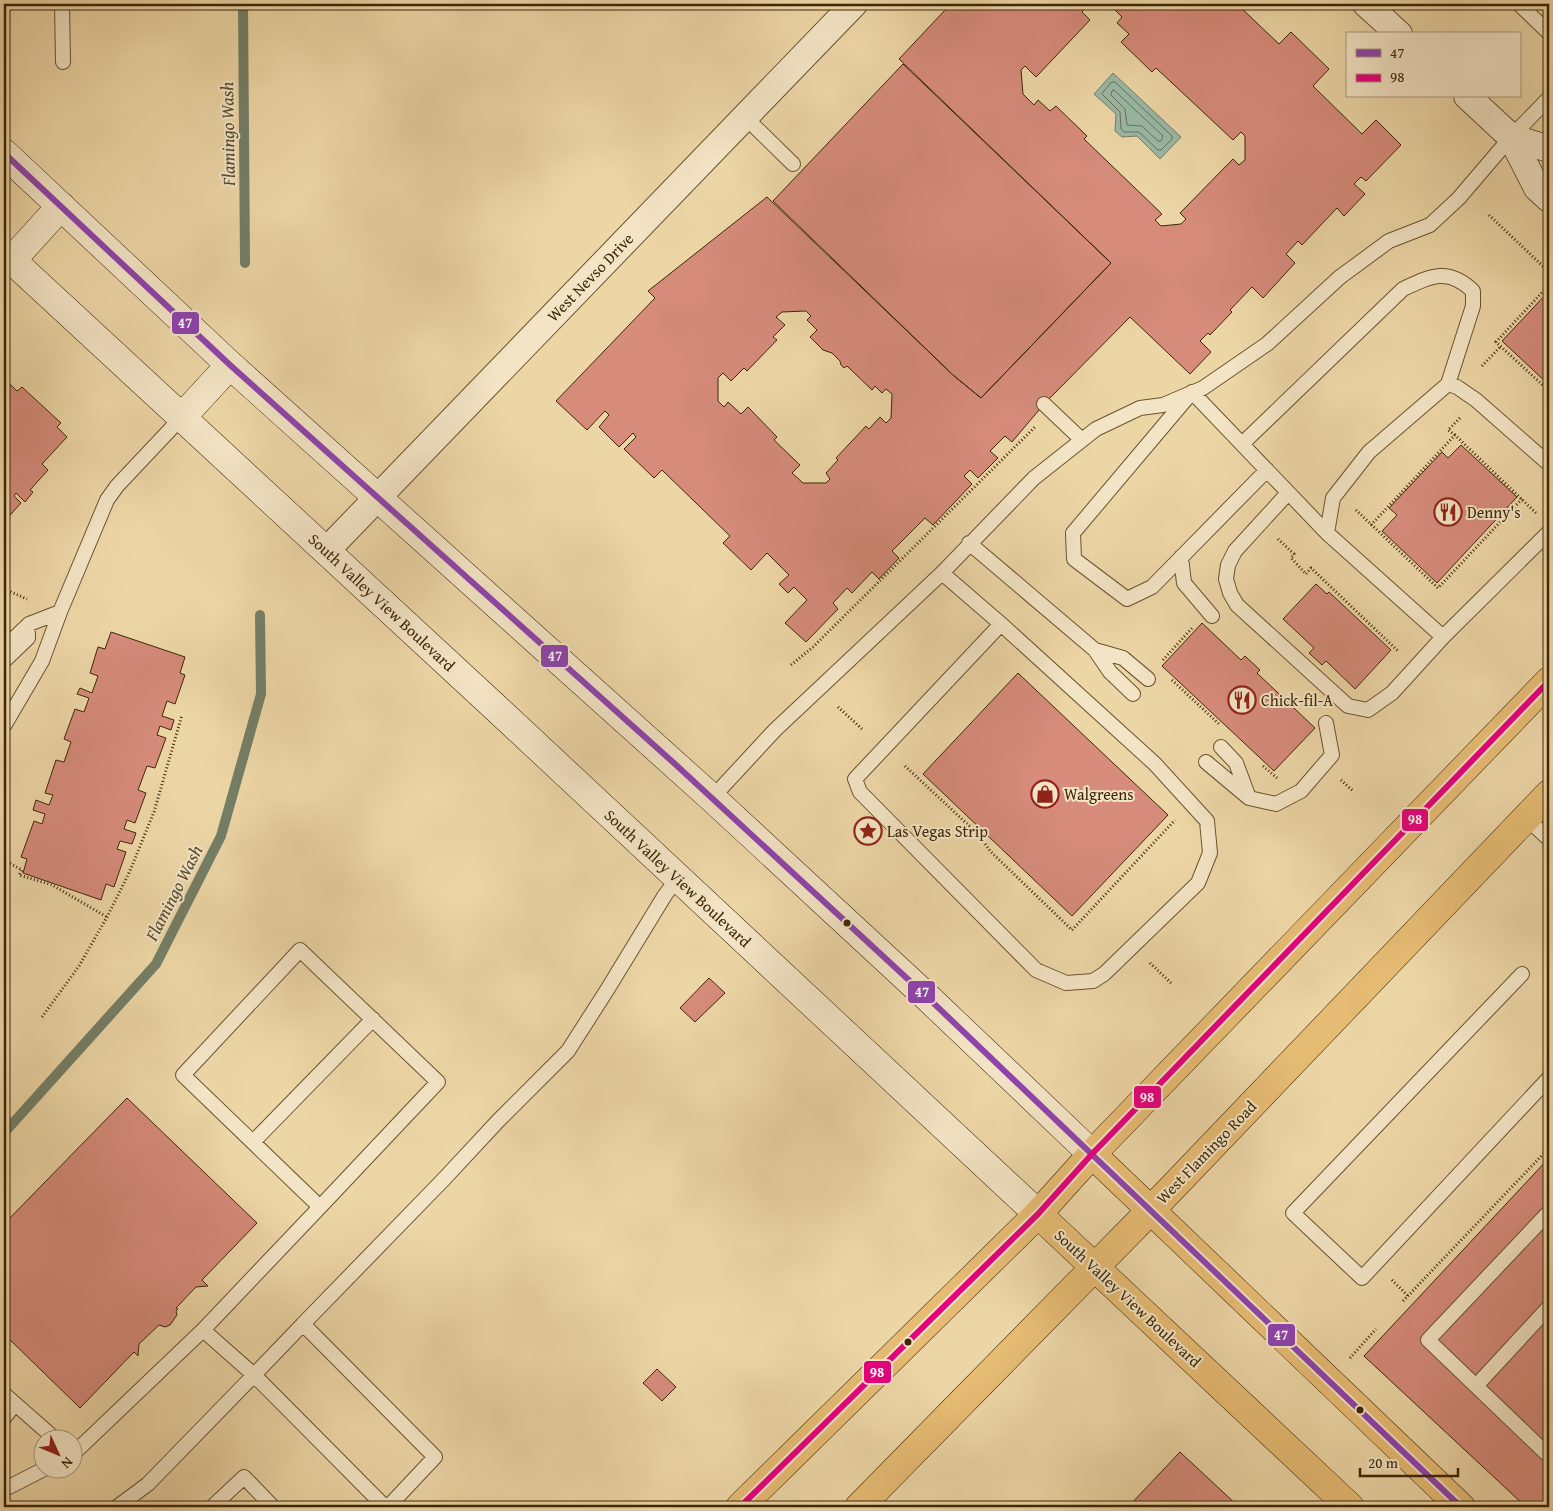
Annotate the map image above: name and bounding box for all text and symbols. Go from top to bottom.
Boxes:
legend [1346,32,1520,98]
text: 47 [1390,42,1404,63]
text: 98 [1390,66,1404,87]
water label: Flamingo Wash [213,82,242,187]
street label: West Nevso Drive [541,227,639,327]
line badge: 47 [171,311,200,335]
text: 47 [178,313,192,333]
restaurant icon: Denny's [1433,497,1463,527]
place label: Denny's [1467,500,1521,524]
street label: South Valley View Boulevard [303,527,461,677]
line badge: 47 [540,644,569,668]
text: 47 [548,646,562,666]
restaurant icon: Chick-fil-A [1227,685,1257,715]
place label: Chick-fil-A [1261,688,1333,712]
shop icon: Walgreens [1030,779,1060,809]
place label: Walgreens [1064,782,1134,806]
street label: South Valley View Boulevard [599,803,757,953]
line badge: 98 [1401,808,1429,832]
text: 98 [1408,809,1422,829]
place icon: Las Vegas Strip [853,816,883,846]
place label: Las Vegas Strip [887,819,988,843]
water label: Flamingo Wash [137,840,209,946]
unlabelled marker [842,918,852,928]
line badge: 47 [907,980,936,1004]
text: 47 [915,982,929,1002]
line badge: 98 [1133,1085,1162,1109]
text: 98 [1140,1087,1154,1107]
street label: West Flamingo Road [1150,1095,1262,1209]
street label: South Valley View Boulevard [1049,1223,1207,1373]
line badge: 47 [1267,1323,1296,1347]
text: 47 [1274,1325,1288,1345]
unlabelled marker [903,1337,913,1347]
line badge: 98 [863,1360,892,1384]
text: 98 [870,1362,884,1382]
unlabelled marker [1355,1405,1365,1415]
north arrow [32,1428,82,1478]
scale bar [1360,1446,1458,1478]
text: 20 m [1368,1452,1399,1473]
text: N [56,1453,78,1474]

